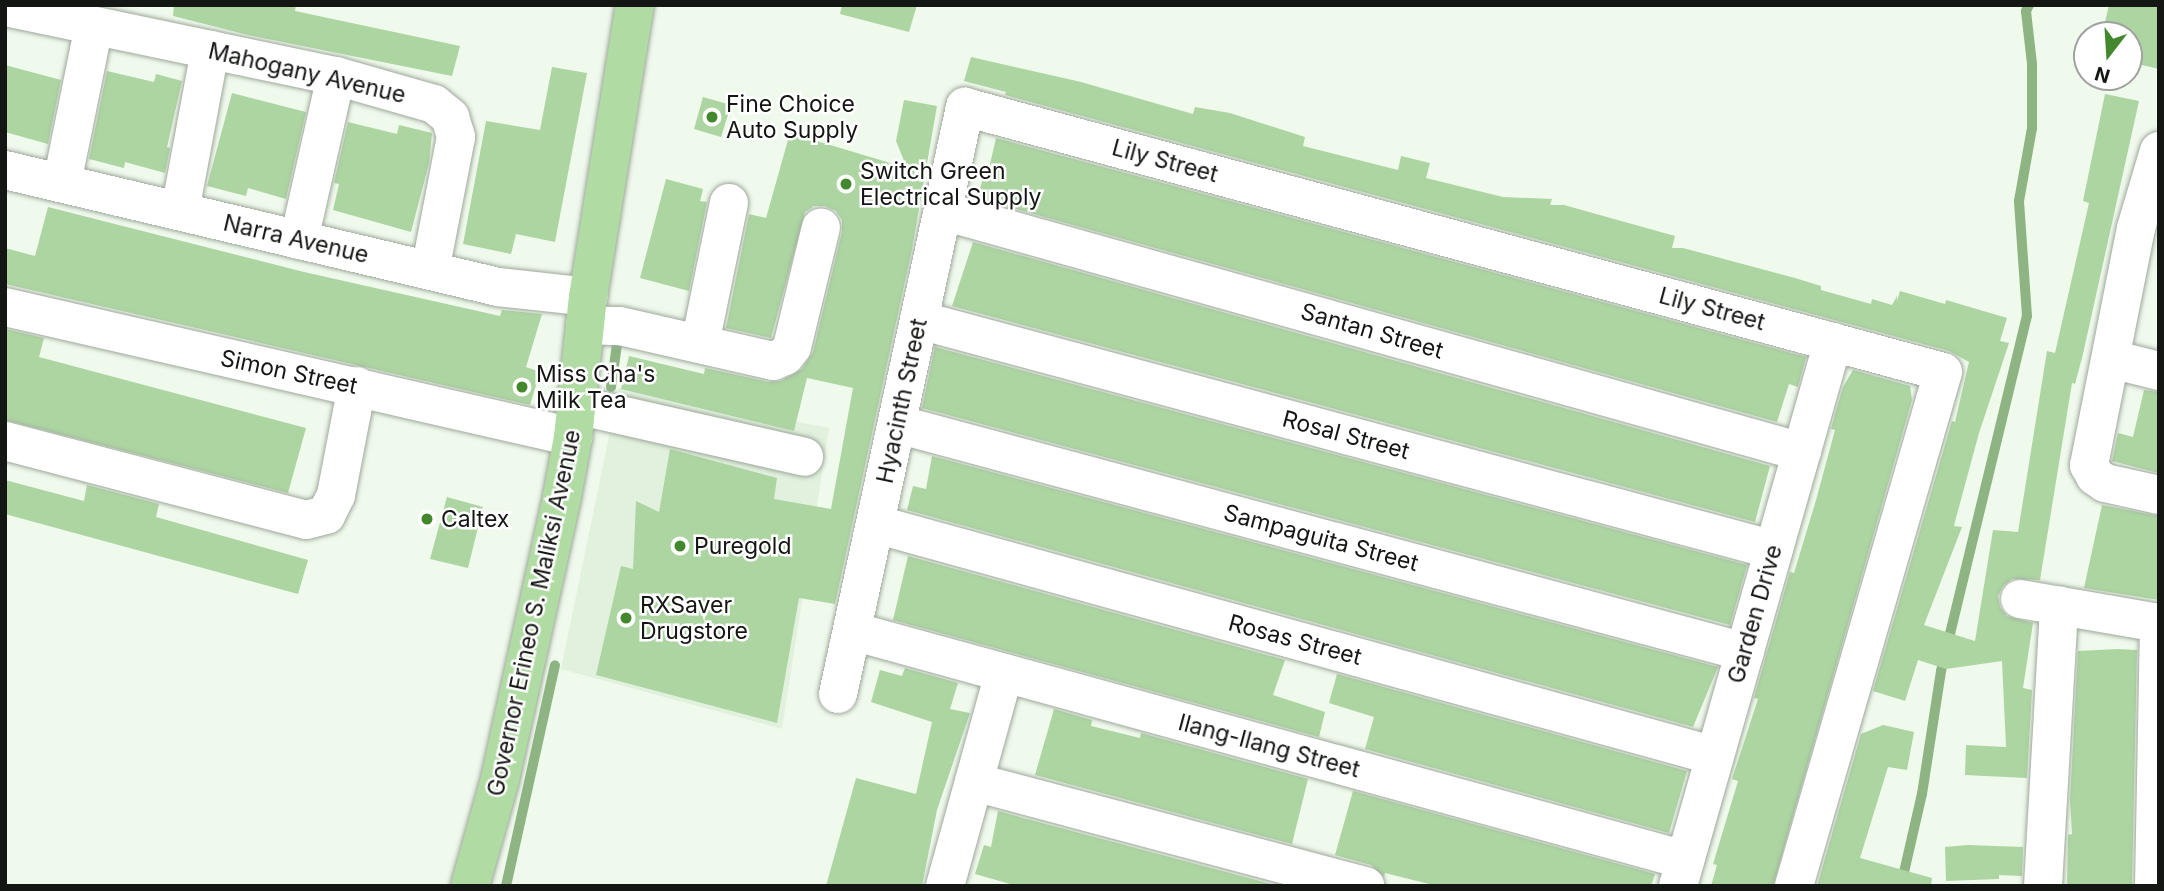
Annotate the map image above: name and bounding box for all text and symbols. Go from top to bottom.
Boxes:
north arrow [2073,21,2143,91]
street label: Mahogany Avenue [206,37,408,109]
text: N [2092,62,2113,88]
place label: Fine Choice Auto Supply [726,90,858,144]
marker: Fine Choice Auto Supply [704,109,720,125]
street label: Lily Street [1109,134,1221,188]
place label: Switch Green Electrical Supply [860,157,1042,211]
marker: Switch Green Electrical Supply [838,176,854,192]
street label: Narra Avenue [221,209,371,269]
street label: Lily Street [1656,282,1768,336]
street label: Santan Street [1298,298,1446,364]
street label: Hyacinth Street [871,316,933,486]
street label: Simon Street [218,344,360,400]
place label: Miss Cha's Milk Tea [536,360,655,414]
marker: Miss Cha's Milk Tea [514,379,530,395]
street label: Rosal Street [1280,405,1412,465]
street label: Governor Erineo S. Maliksi Avenue [482,427,586,799]
street label: Sampaguita Street [1221,499,1421,577]
place label: Caltex [441,505,509,533]
marker: Caltex [419,511,435,527]
place label: Puregold [694,532,792,560]
marker: Puregold [672,538,688,554]
street label: Garden Drive [1722,541,1788,687]
place label: RXSaver Drugstore [640,591,748,645]
street label: Rosas Street [1225,609,1365,671]
marker: RXSaver Drugstore [618,610,634,626]
street label: Ilang-Ilang Street [1175,709,1363,783]

